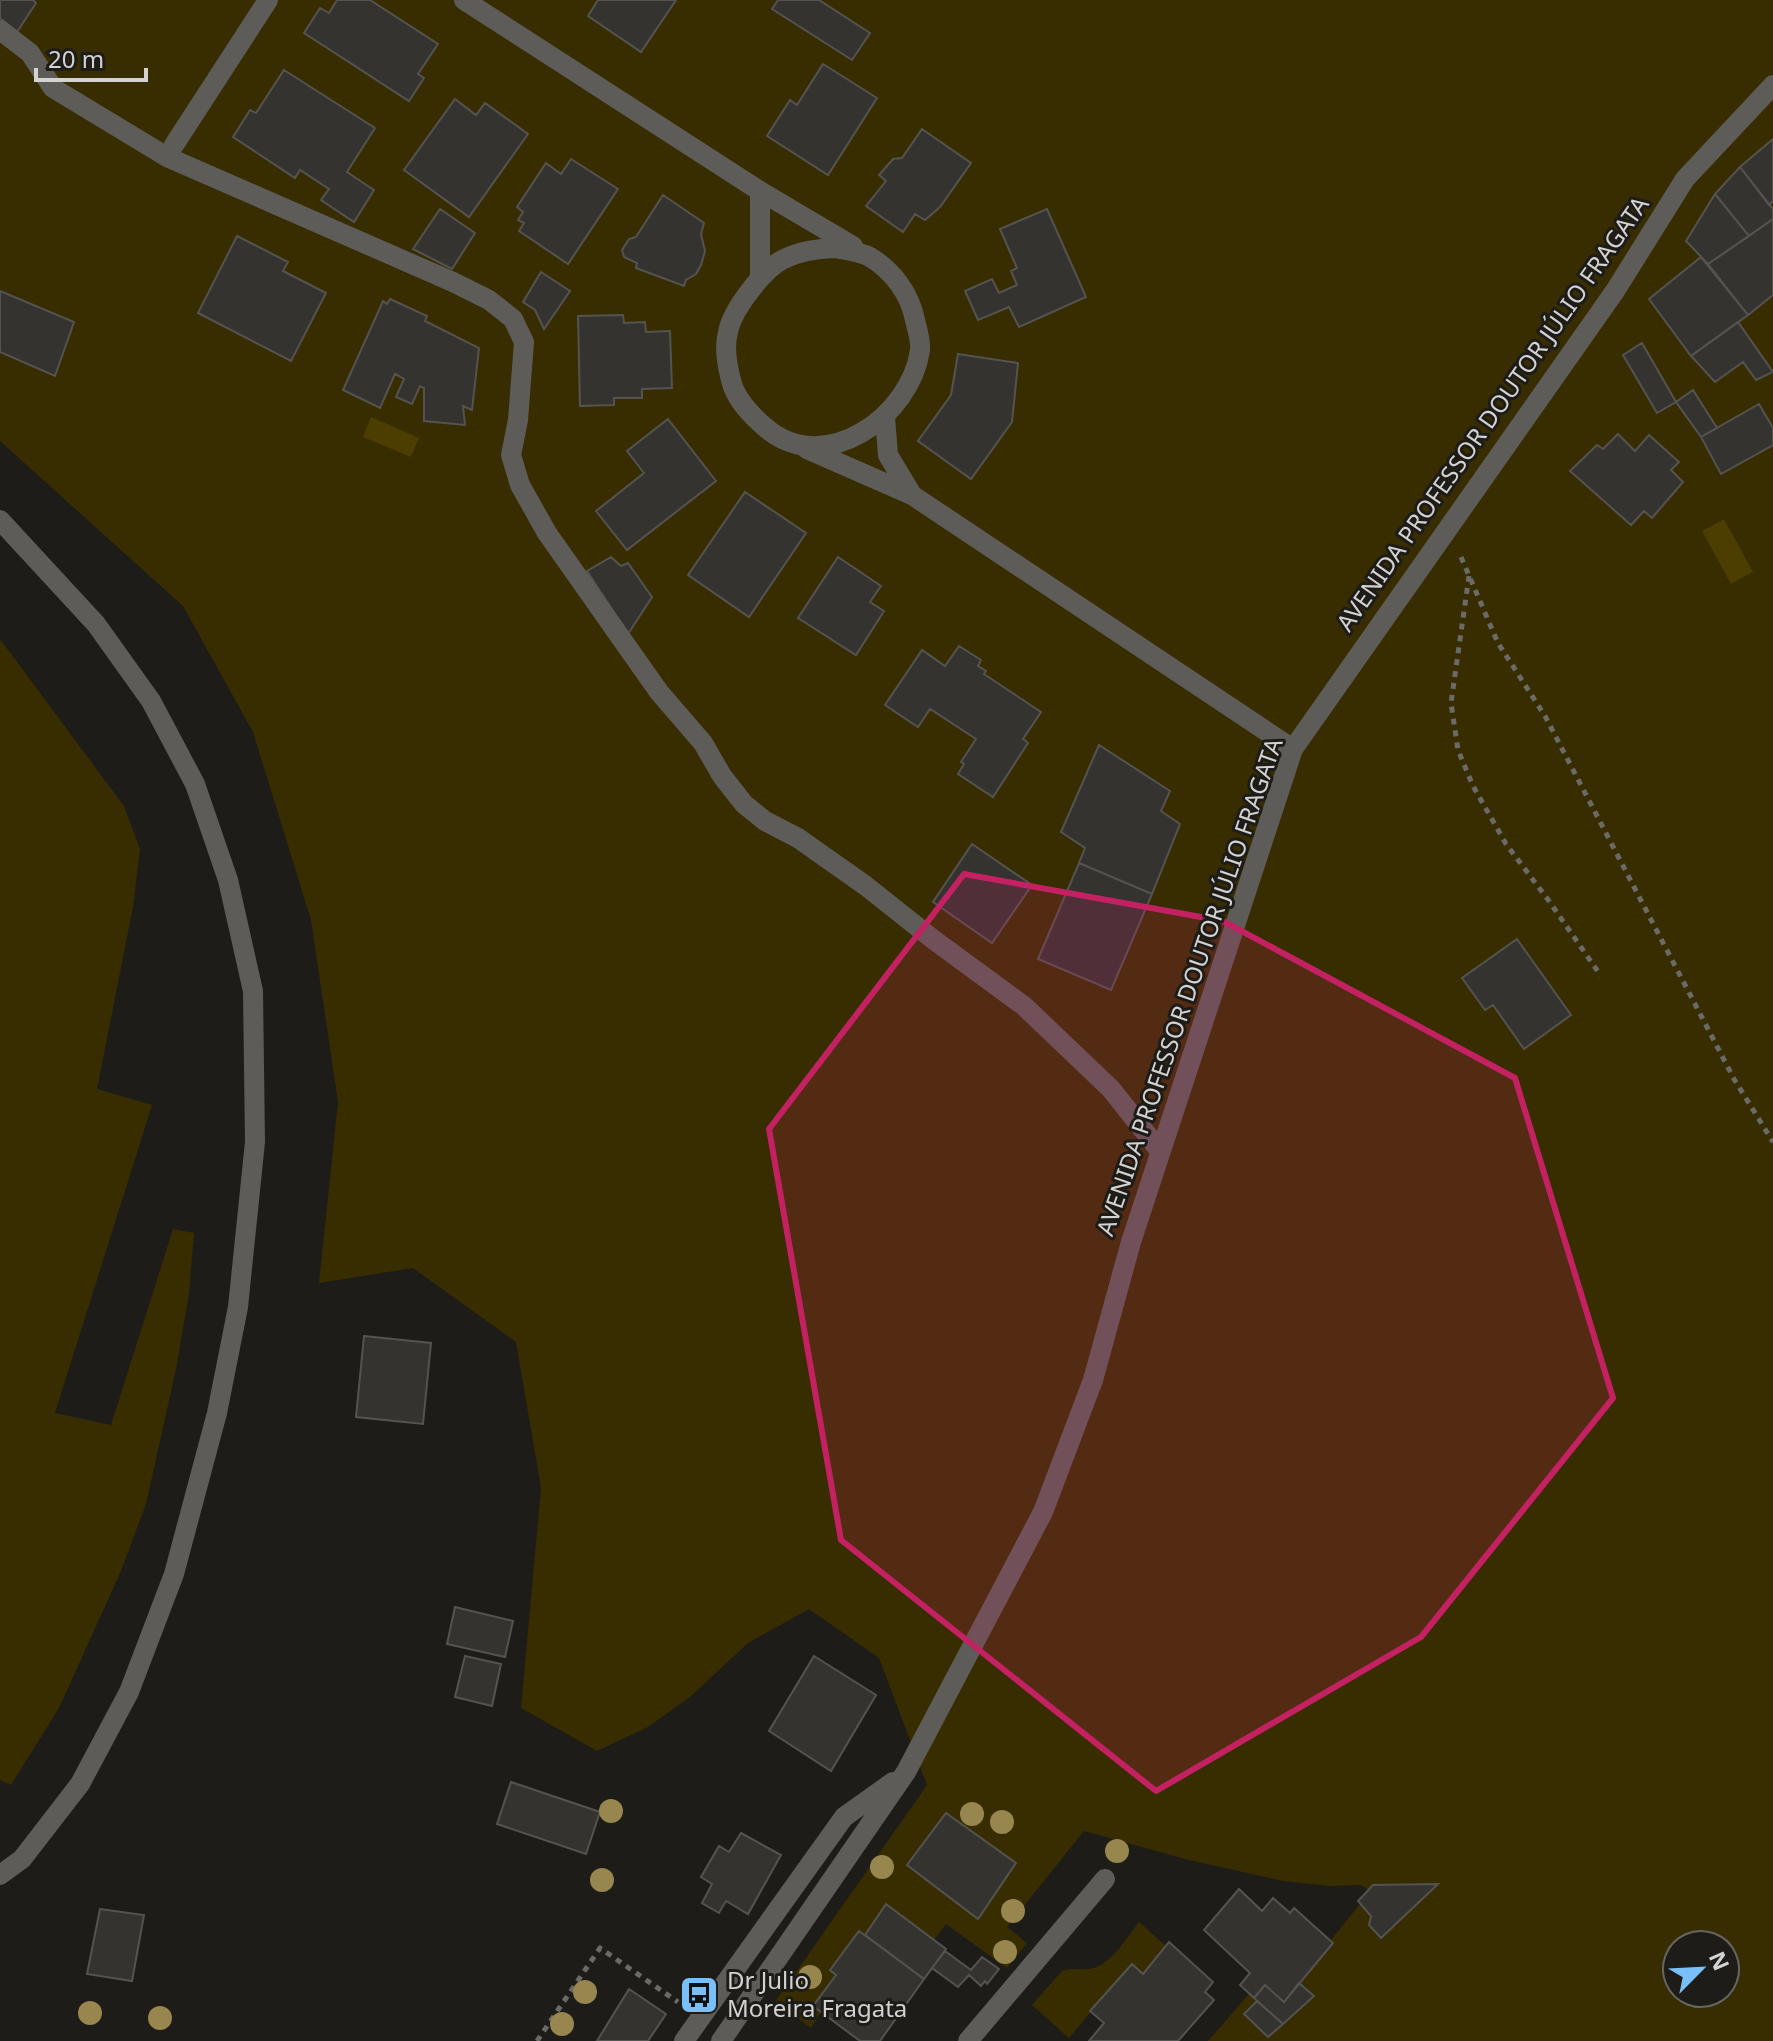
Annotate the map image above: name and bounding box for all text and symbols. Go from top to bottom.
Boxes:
scale bar [36,32,146,82]
text: 20 m [48,42,104,75]
street label: AVENIDA PROFESSOR DOUTOR JÚLIO FRAGATA [1328,188,1656,637]
street label: AVENIDA PROFESSOR DOUTOR JÚLIO FRAGATA [1088,733,1290,1240]
north arrow [1661,1929,1741,2009]
text: N [1703,1946,1738,1975]
place label: Dr Julio Moreira Fragata [727,1963,907,2024]
bus stop icon: Dr Julio Moreira Fragata [678,1974,720,2016]

